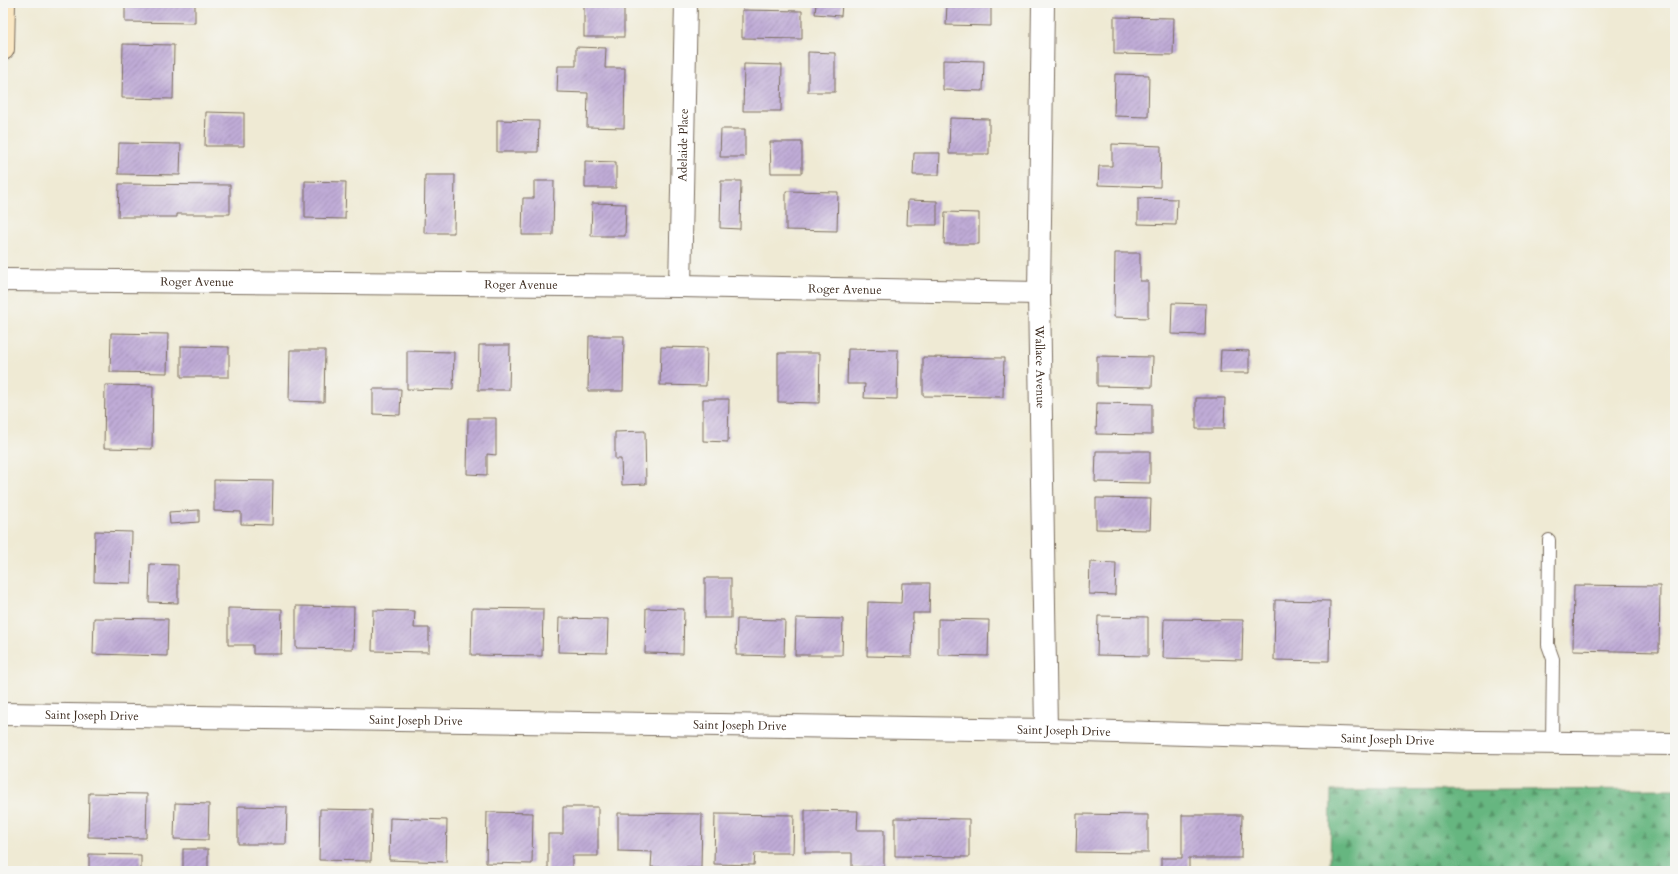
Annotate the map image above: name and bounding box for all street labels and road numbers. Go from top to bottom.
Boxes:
street label: Adelaide Place [674,108,692,182]
street label: Roger Avenue [160,273,234,290]
street label: Roger Avenue [484,276,558,293]
street label: Roger Avenue [808,281,882,298]
street label: Wallace Avenue [1032,324,1049,409]
street label: Saint Joseph Drive [45,707,139,724]
street label: Saint Joseph Drive [369,712,463,729]
street label: Saint Joseph Drive [693,717,787,734]
street label: Saint Joseph Drive [1017,722,1111,740]
street label: Saint Joseph Drive [1341,730,1435,749]

